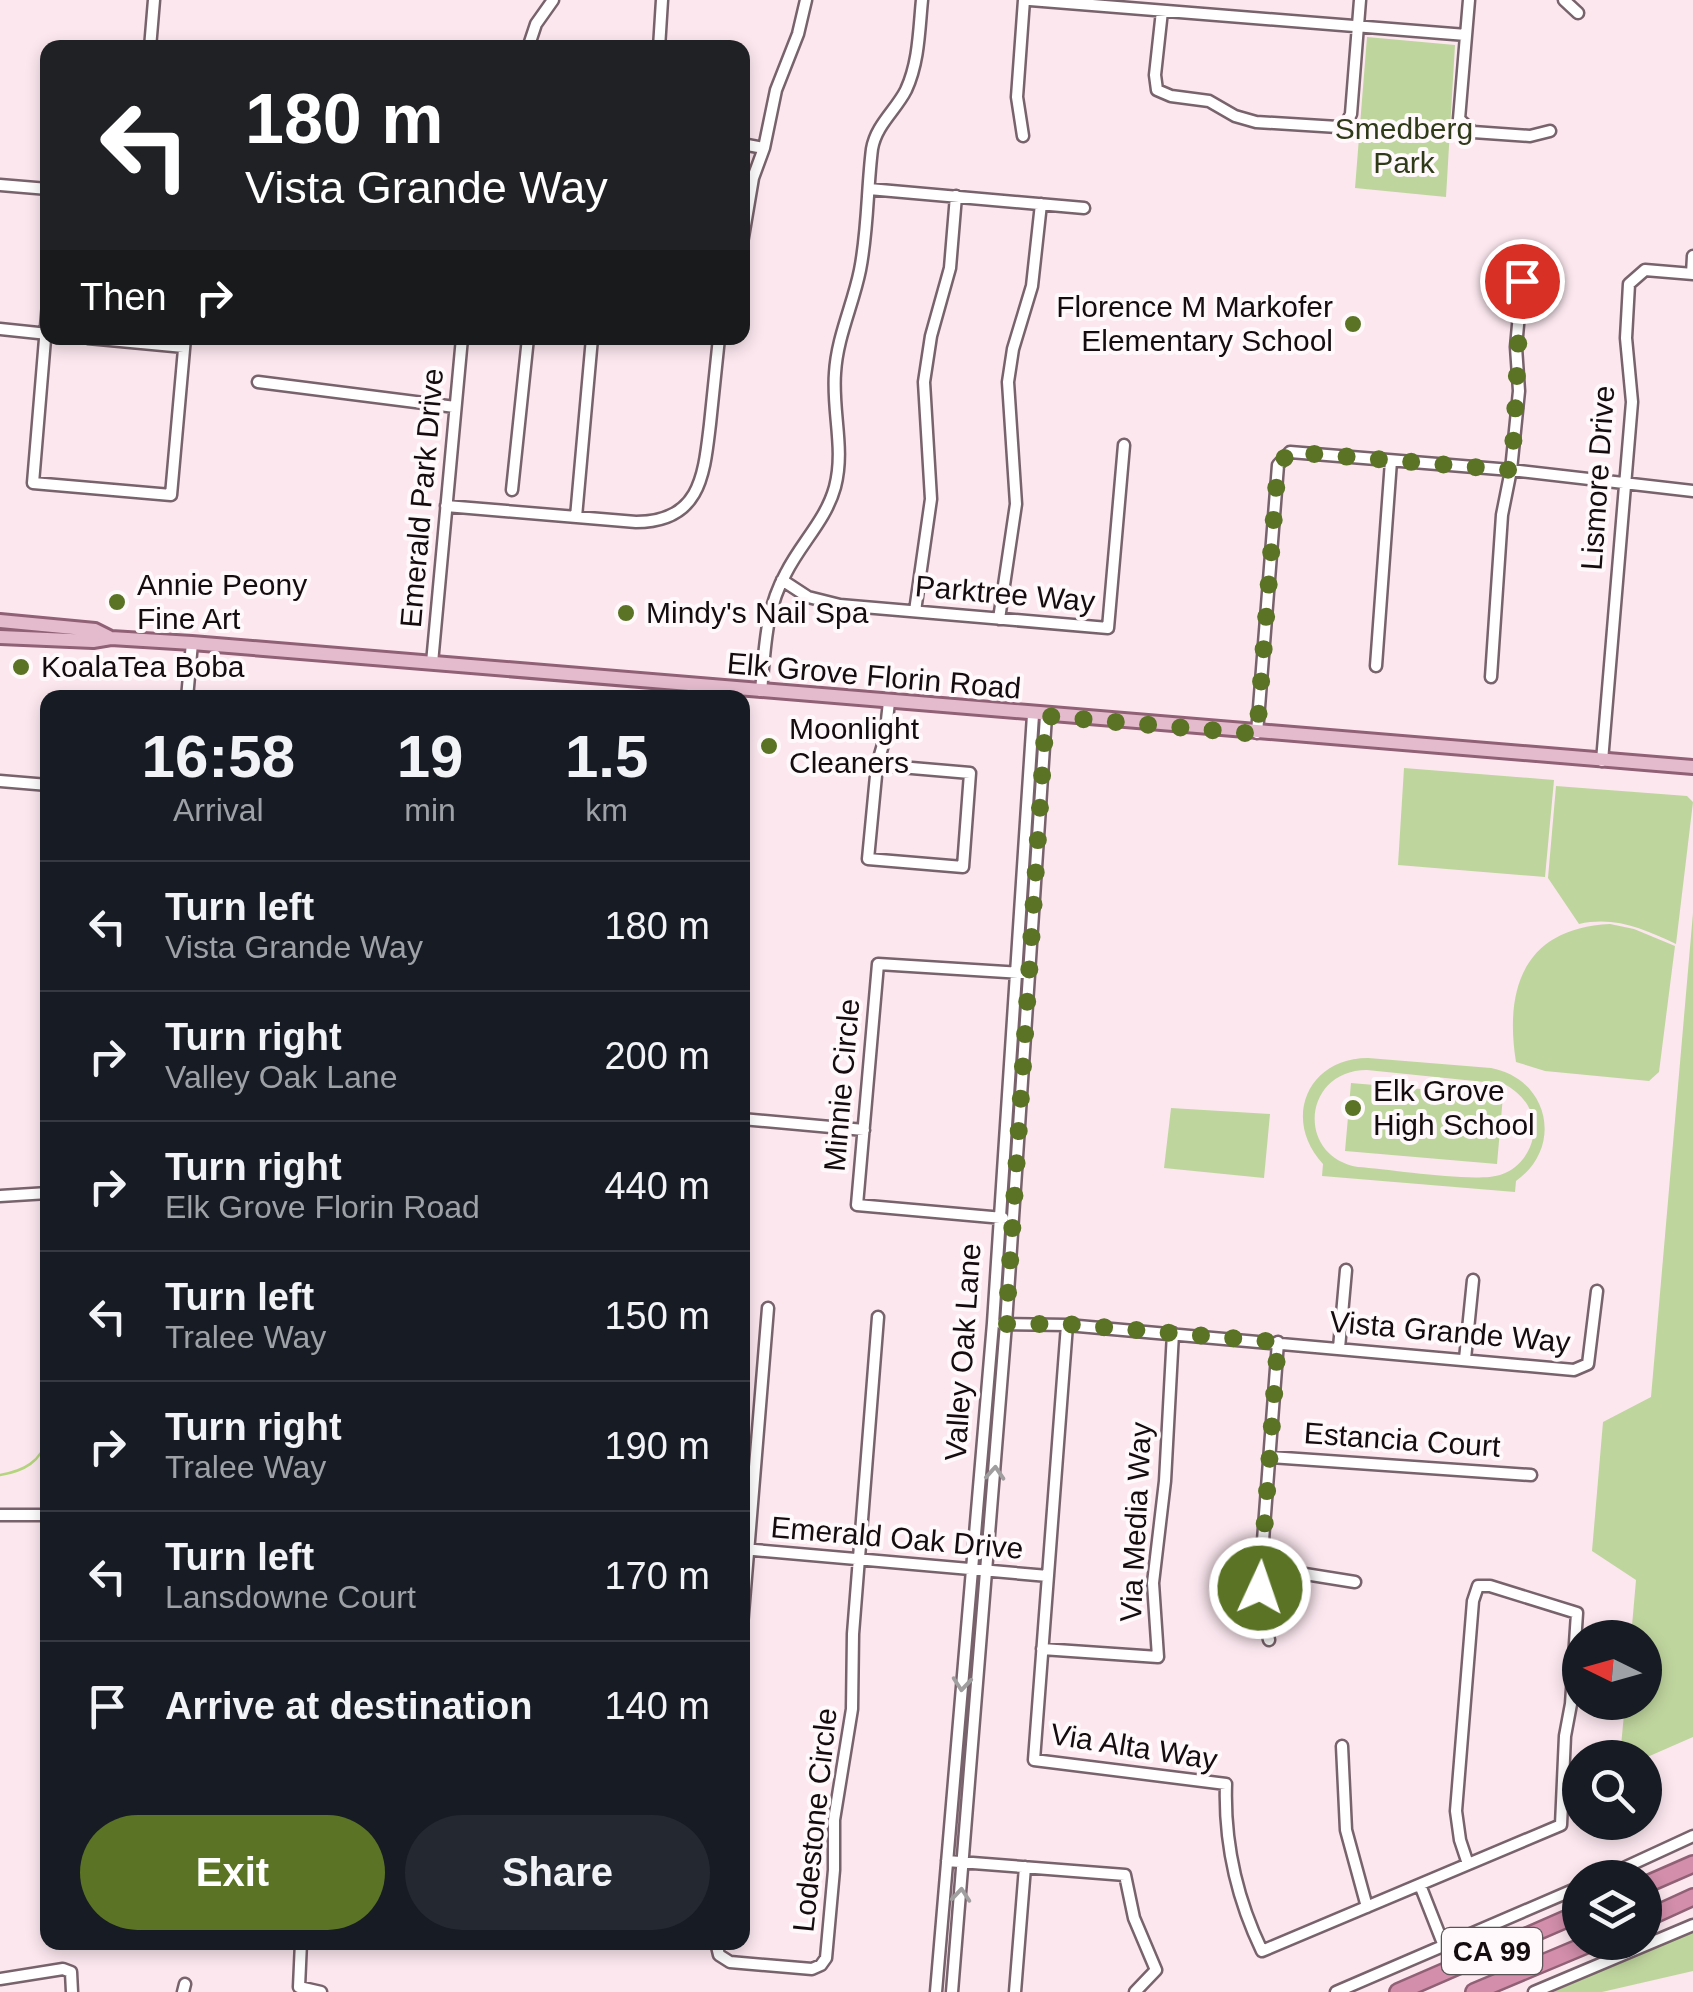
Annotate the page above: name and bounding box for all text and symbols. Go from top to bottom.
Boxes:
icon: left [80,80,210,210]
text: 180 m [245,80,443,158]
park label: Smedberg Park [1335,112,1473,179]
text: Vista Grande Way [245,162,608,213]
pin [1480,239,1565,324]
icon: arrive [1495,254,1550,309]
icon: right [187,270,242,325]
text: Then [80,276,167,318]
place label: Florence M Markofer Elementary School [1056,290,1333,357]
marker: Florence M Markofer Elementary School [1342,313,1364,335]
street label: Emerald Park Drive [394,367,449,629]
street label: Lismore Drive [1575,385,1620,571]
place label: Annie Peony Fine Art [137,568,307,635]
street label: Parktree Way [914,569,1096,618]
marker: Annie Peony Fine Art [106,591,128,613]
place label: Mindy's Nail Spa [646,596,869,629]
marker: Mindy's Nail Spa [615,602,637,624]
street label: Elk Grove Florin Road [726,646,1022,705]
place label: KoalaTea Boba [41,650,245,683]
marker: KoalaTea Boba [10,656,32,678]
place label: Moonlight Cleaners [789,712,920,779]
text: 16:58 [142,723,295,790]
text: 19 [397,723,463,790]
text: 1.5 [565,723,648,790]
marker: Moonlight Cleaners [758,735,780,757]
text: Arrival [173,792,264,828]
text: min [404,792,456,828]
text: km [585,792,628,828]
text: Turn left [165,886,314,928]
icon: left [80,899,135,954]
text: 180 m [604,905,710,947]
text: Vista Grande Way [165,929,423,965]
street label: Minnie Circle [818,997,865,1173]
text: Turn right [165,1016,342,1058]
icon: right [80,1029,135,1084]
text: 200 m [604,1035,710,1077]
text: Valley Oak Lane [165,1059,397,1095]
place label: Elk Grove High School [1373,1074,1535,1141]
marker: Elk Grove High School [1342,1097,1364,1119]
text: Turn right [165,1146,342,1188]
icon: right [80,1159,135,1214]
text: 440 m [604,1165,710,1207]
text: Elk Grove Florin Road [165,1189,480,1225]
street label: Valley Oak Lane [938,1242,987,1462]
text: Turn left [165,1276,314,1318]
icon: left [80,1289,135,1344]
text: 150 m [604,1295,710,1337]
street label: Vista Grande Way [1328,1305,1572,1358]
text: Tralee Way [165,1319,326,1355]
text: Turn right [165,1406,342,1448]
street label: Estancia Court [1303,1416,1502,1463]
icon: right [80,1419,135,1474]
street label: Via Media Way [1114,1421,1157,1623]
text: 190 m [604,1425,710,1467]
text: Tralee Way [165,1449,326,1485]
one-way arrow [984,1464,1006,1480]
street label: Emerald Oak Drive [769,1510,1025,1565]
text: Turn left [165,1536,314,1578]
position arrow [1208,1536,1312,1640]
icon: left [80,1549,135,1604]
text: 170 m [604,1555,710,1597]
text: Lansdowne Court [165,1579,416,1615]
north arrow [1562,1620,1662,1720]
map controls [1562,1620,1662,1960]
one-way arrow [951,1676,973,1692]
icon: arrive [80,1679,135,1734]
text: Arrive at destination [165,1685,532,1727]
text: 140 m [604,1685,710,1727]
street label: Lodestone Circle [786,1706,843,1934]
street label: Via Alta Way [1048,1717,1220,1776]
button: search [1562,1740,1662,1840]
button: Exit [80,1815,385,1930]
button: Share [405,1815,710,1930]
button: layers [1562,1860,1662,1960]
one-way arrow [949,1886,971,1902]
road number: CA 99 [1442,1928,1542,1974]

